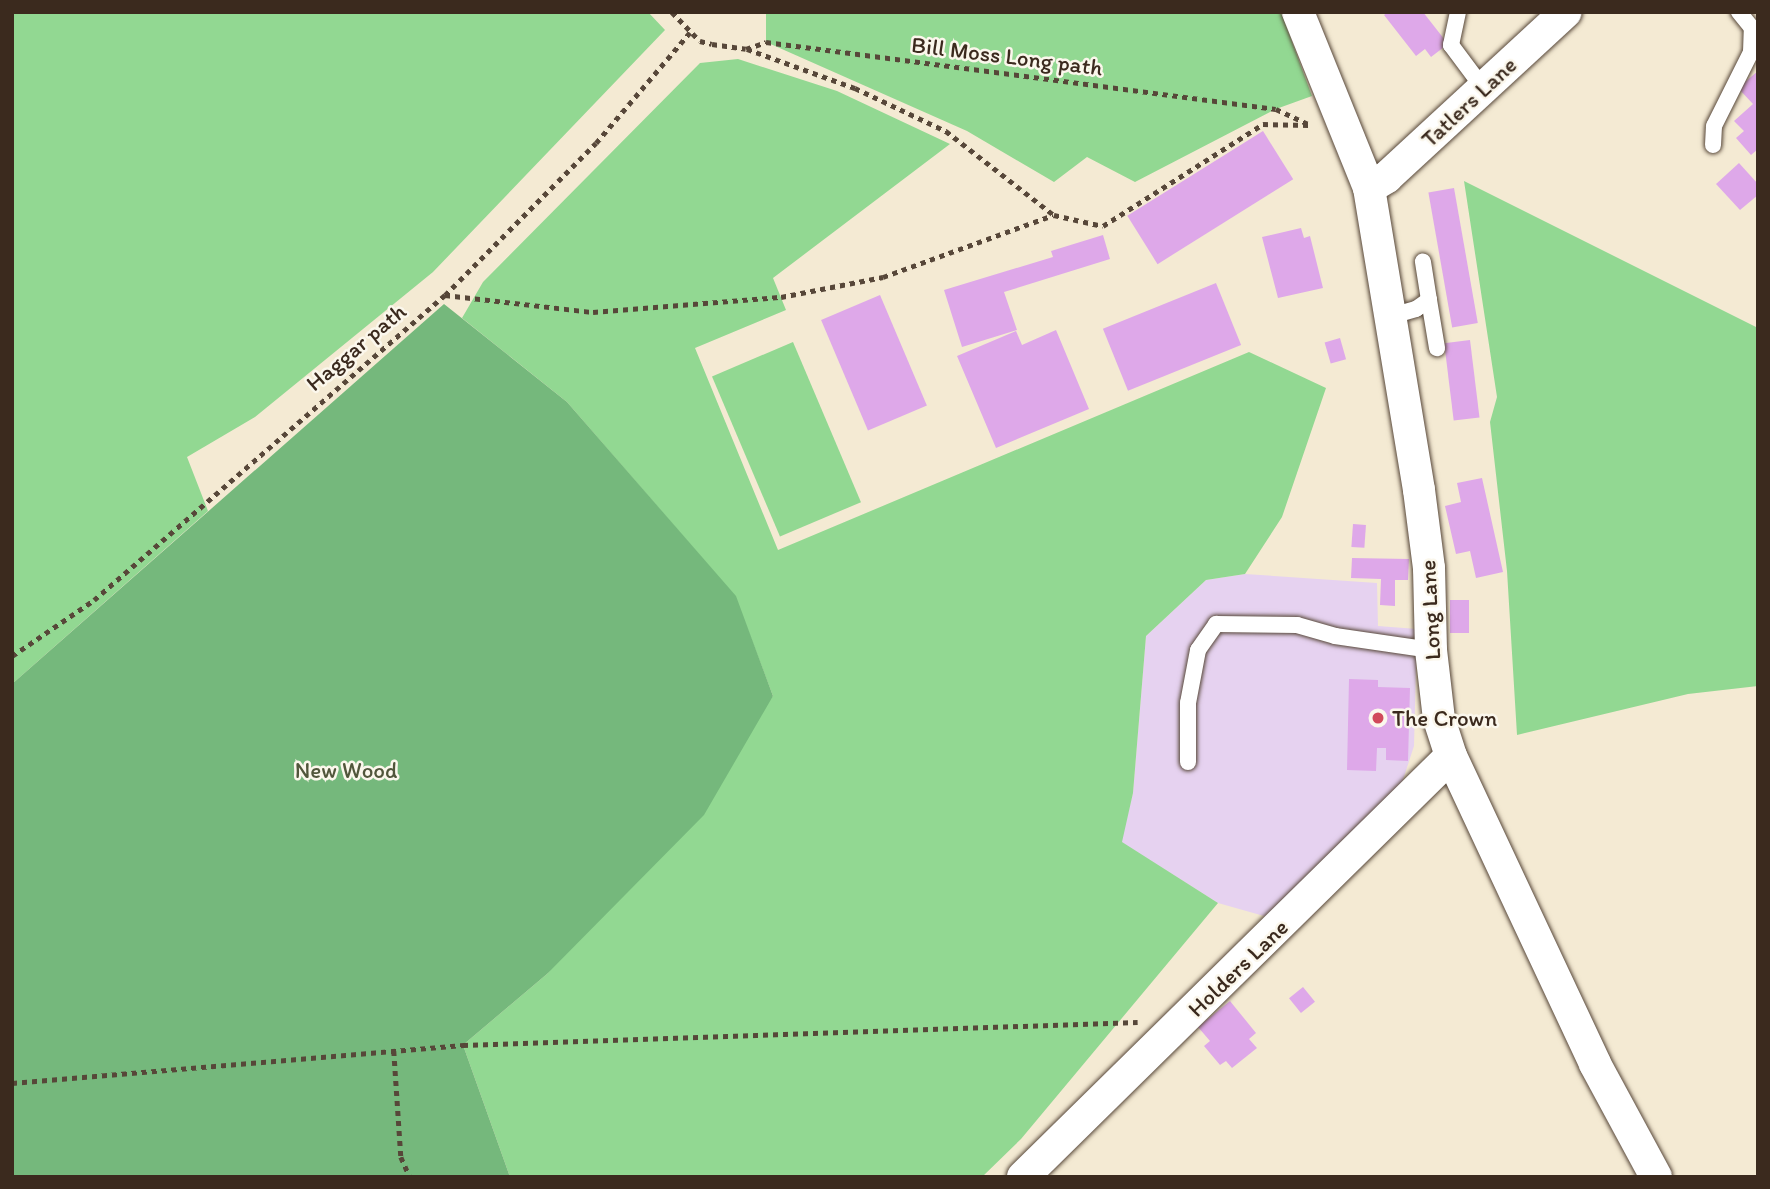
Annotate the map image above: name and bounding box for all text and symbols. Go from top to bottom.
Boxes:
street label: Bill Moss Long path [910,31,1104,81]
street label: Tatlers Lane [1415,51,1523,153]
street label: Haggar path [300,297,412,397]
street label: Long Lane [1414,559,1446,661]
place label: The Crown [1392,704,1498,732]
marker: The Crown [1370,710,1386,726]
park label: New Wood [295,756,397,784]
street label: Holders Lane [1182,913,1294,1023]

